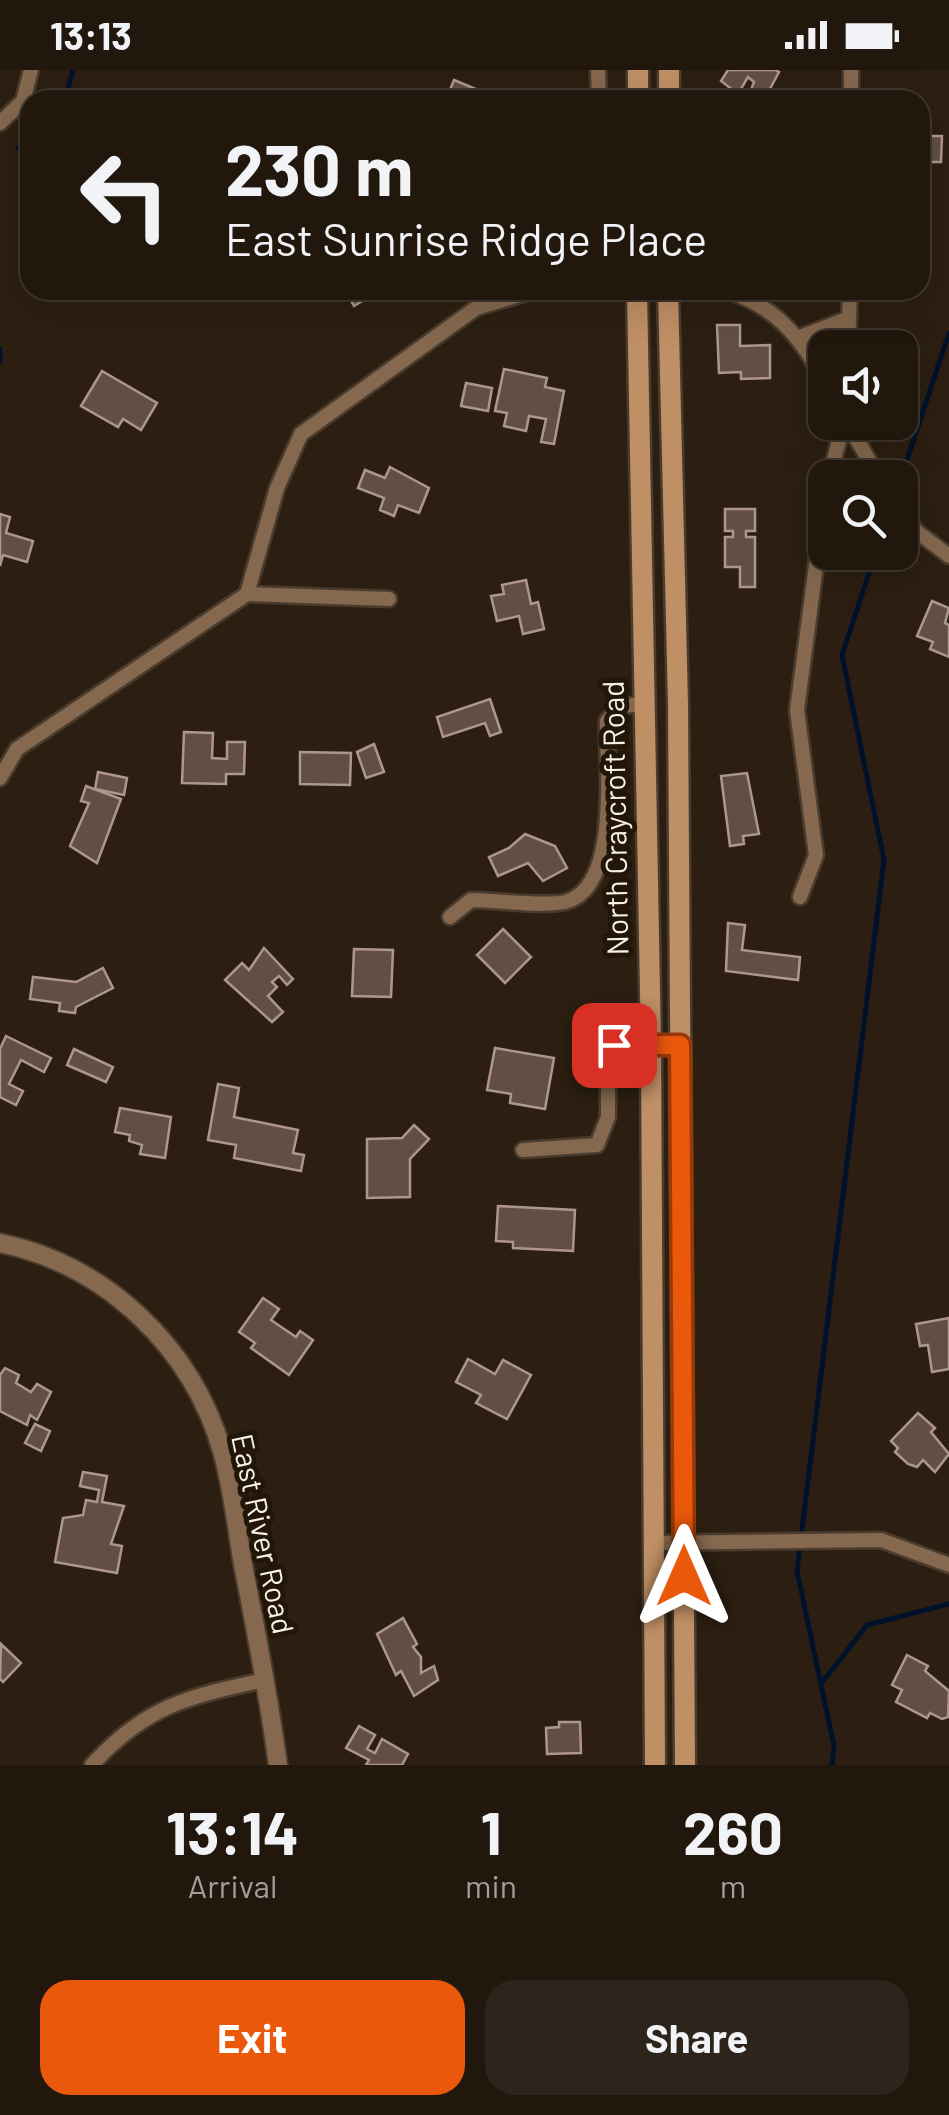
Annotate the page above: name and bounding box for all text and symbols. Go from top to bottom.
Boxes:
text: 13:13 [50,12,132,58]
text: 230 m [225,126,413,210]
icon: left [60,130,190,260]
text: East Sunrise Ridge Place [225,211,707,265]
map controls [808,330,918,570]
button: sound [808,330,918,440]
button: search [808,460,918,570]
street label: North Craycroft Road [594,680,634,956]
pin [572,1003,657,1088]
icon: arrive [587,1018,642,1073]
street label: East River Road [225,1430,303,1637]
position arrow [632,1524,736,1628]
text: 13:14 [166,1795,299,1867]
text: 1 [480,1795,502,1867]
text: 260 [683,1795,783,1867]
text: Arrival [188,1866,277,1904]
text: min [465,1866,517,1904]
text: m [720,1866,746,1904]
button: Exit [40,1980,465,2095]
button: Share [485,1980,909,2095]

